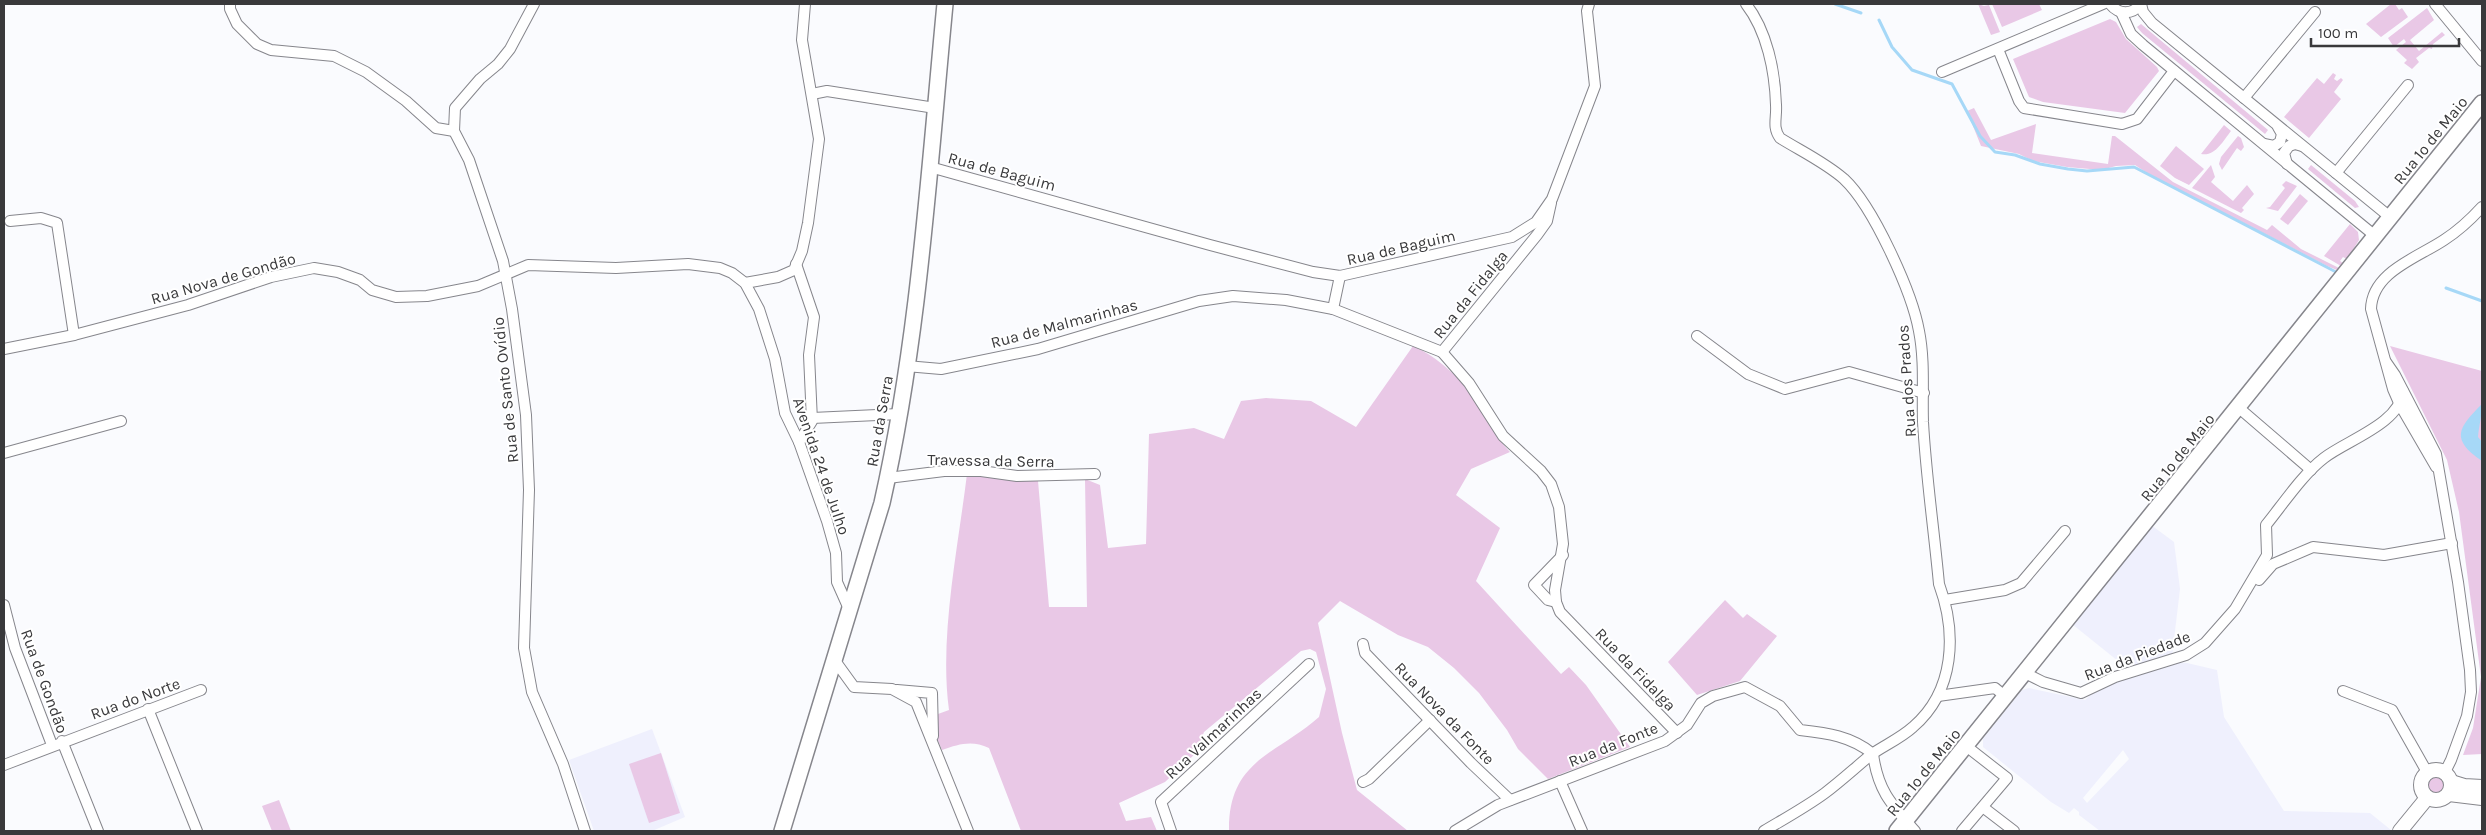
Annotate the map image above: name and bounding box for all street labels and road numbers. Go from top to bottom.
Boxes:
street label: Rua 1º de Maio [2389,93,2472,188]
street label: Rua de Baguim [946,148,1058,195]
street label: Rua de Baguim [1345,226,1457,269]
street label: Rua da Fidalga [1429,246,1512,342]
street label: Rua Nova de Gondão [149,249,298,308]
street label: Rua de Malmarinhas [989,295,1140,352]
street label: Rua de Santo Ovídio [488,316,523,464]
street label: Rua dos Prados [1893,324,1920,438]
street label: Rua da Serra [862,374,897,468]
street label: Avenida 24 de Julho [789,395,854,537]
street label: Rua 1º de Maio [2136,410,2219,505]
street label: Travessa da Serra [927,450,1055,471]
street label: Rua da Fidalga [1591,624,1680,715]
street label: Rua de Gondão [17,627,72,736]
street label: Rua da Piedade [2081,627,2193,684]
street label: Rua Nova da Fonte [1391,658,1498,769]
street label: Rua do Norte [88,673,183,723]
street label: Rua Valmarinhas [1161,684,1265,783]
street label: Rua da Fonte [1566,718,1661,771]
street label: Rua 1º de Maio [1882,725,1965,820]

